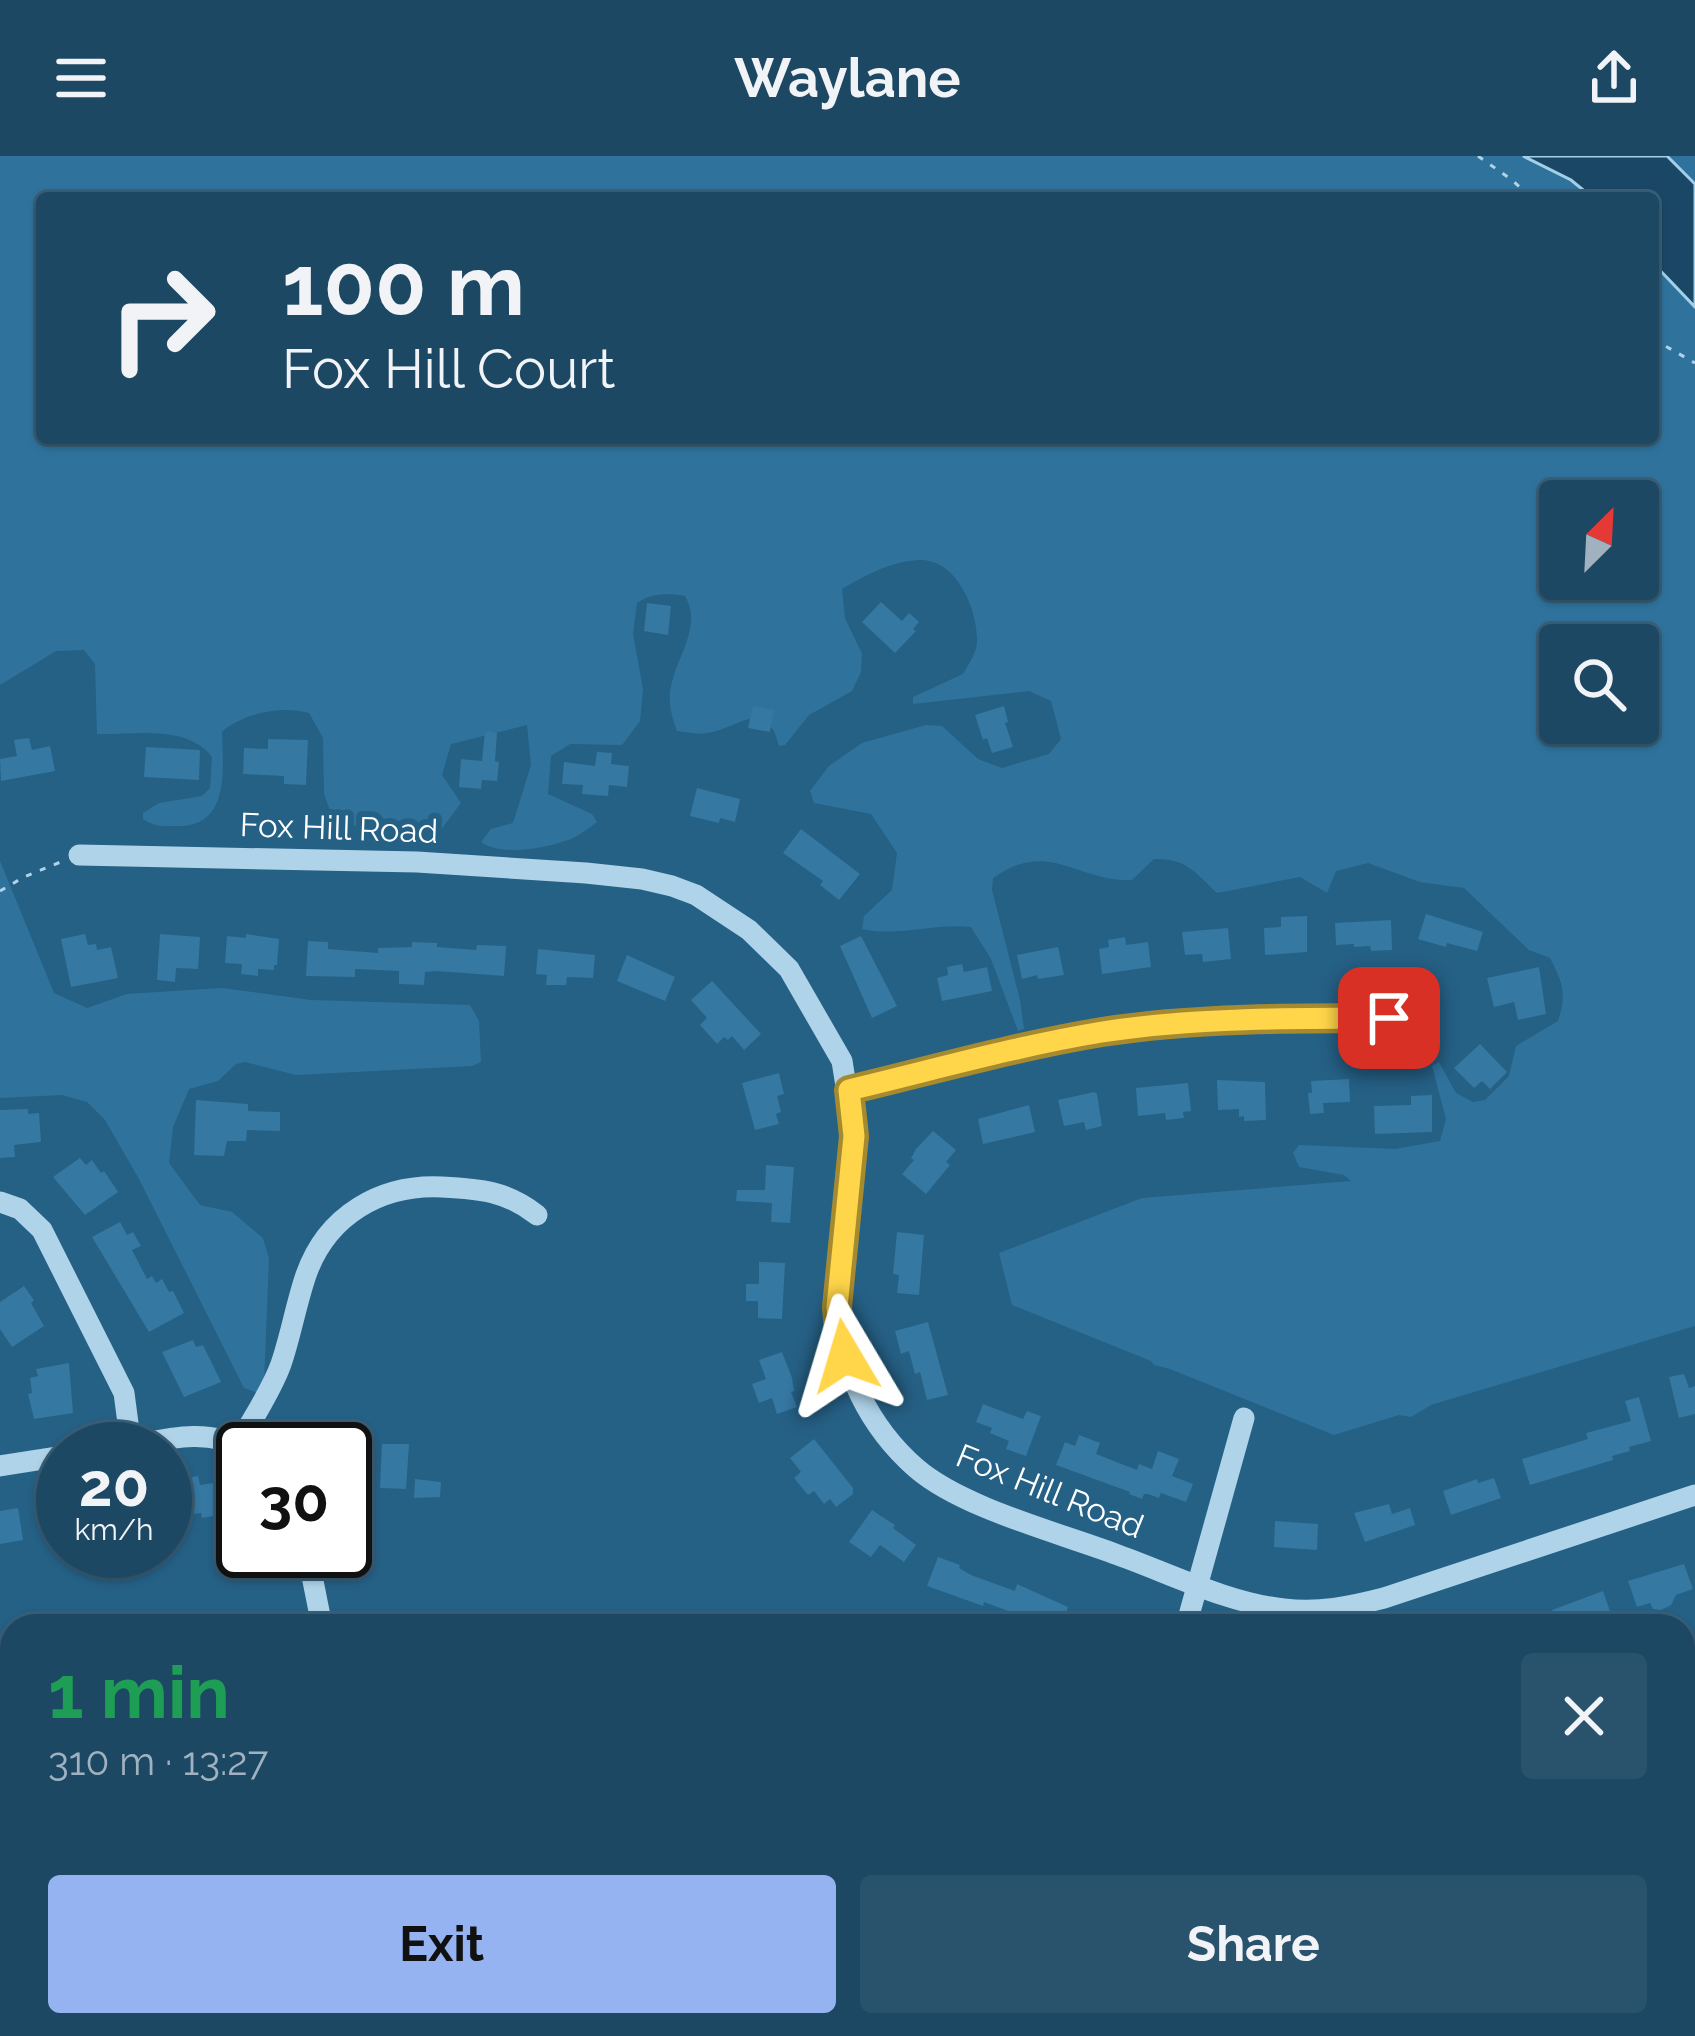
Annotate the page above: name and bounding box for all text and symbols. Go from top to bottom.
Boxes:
icon: menu [48,45,114,111]
icon: share [1581,45,1647,111]
text: Waylane [734,46,961,110]
text: 100 m [282,236,525,335]
icon: right [84,240,240,396]
text: Fox Hill Court [282,337,615,401]
north arrow [1539,480,1659,600]
map controls [1539,480,1659,744]
button: search [1539,624,1659,744]
street label: Fox Hill Road [239,805,439,851]
pin [1338,967,1440,1069]
icon: arrive [1356,985,1422,1051]
position arrow [782,1293,908,1419]
speed limit sign: 30 [216,1422,372,1578]
street label: Fox Hill Road [951,1436,1149,1546]
text: 20 [79,1450,149,1520]
text: km/h [74,1512,154,1547]
text: 1 min [48,1650,230,1735]
button: close [1521,1653,1647,1779]
text: 310 m · 13:27 [48,1738,268,1784]
button: Exit [48,1875,836,2013]
button: Share [860,1875,1647,2013]

